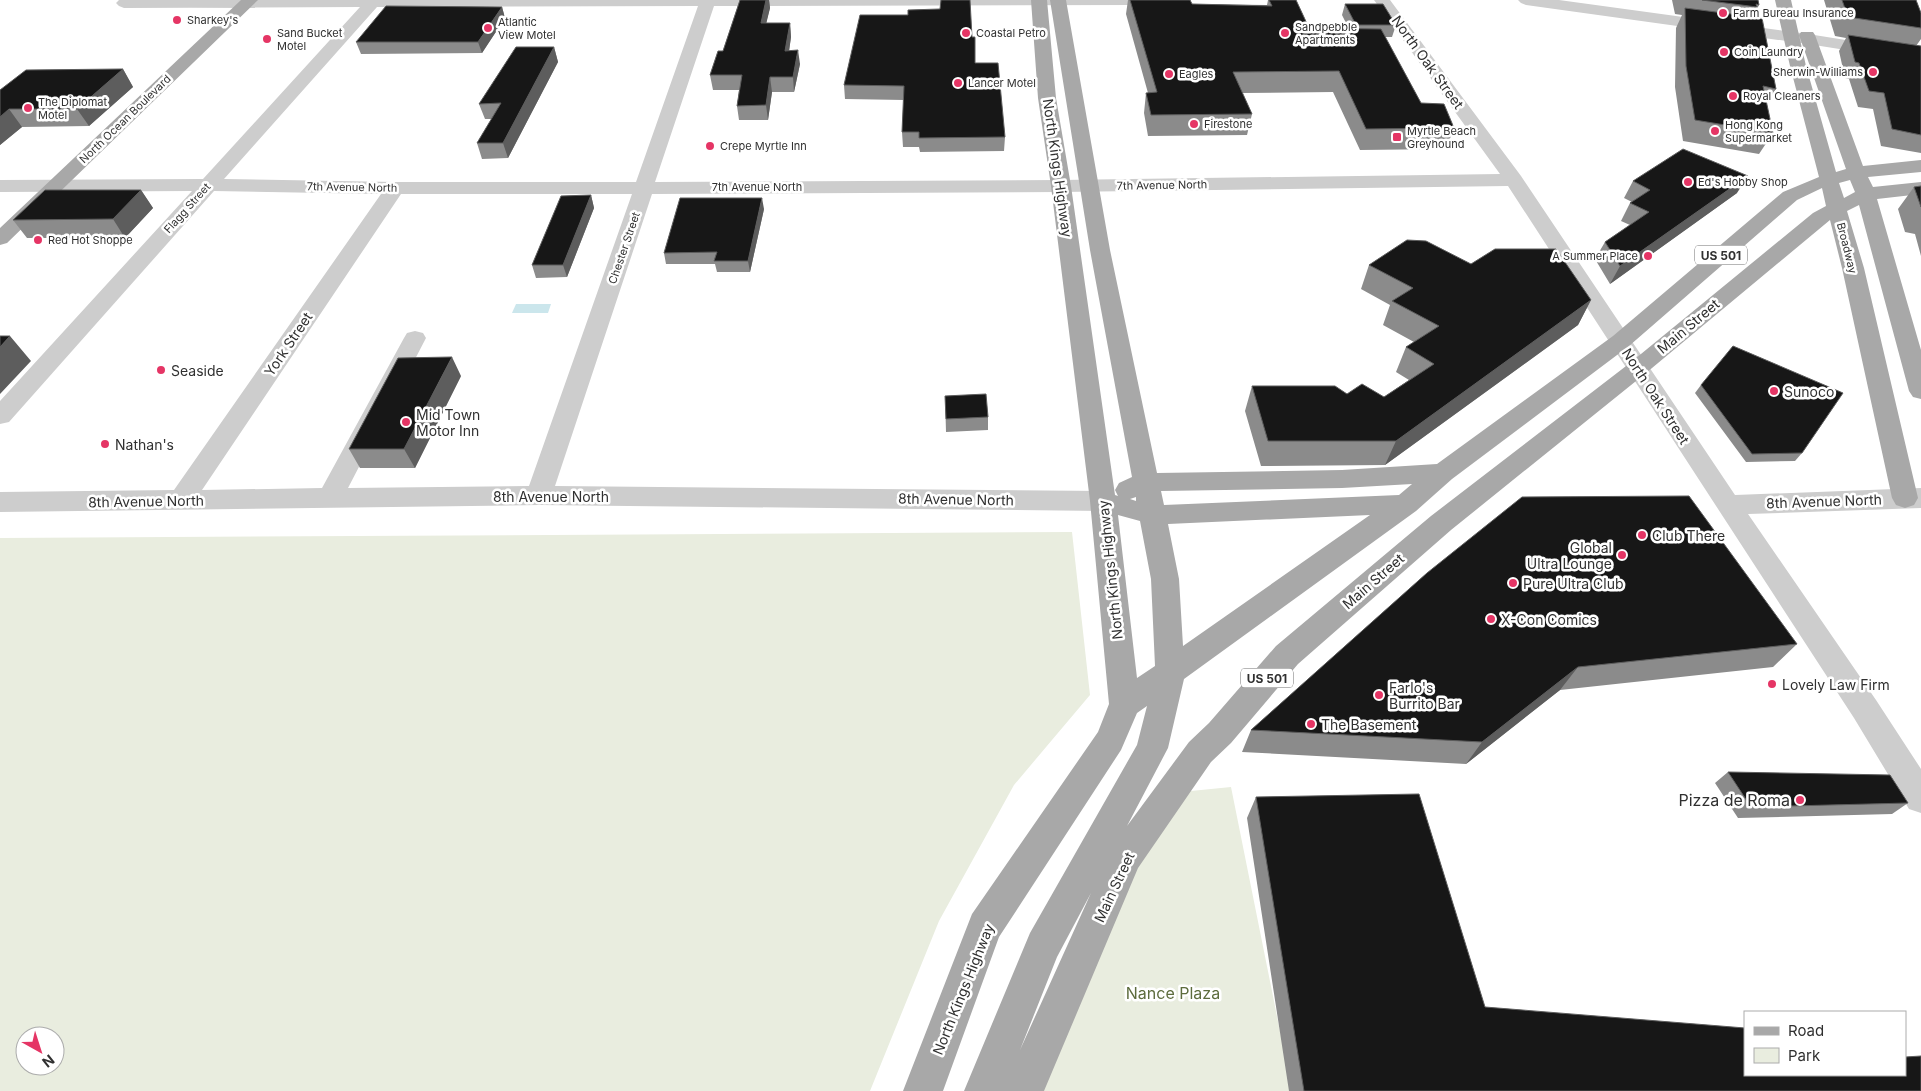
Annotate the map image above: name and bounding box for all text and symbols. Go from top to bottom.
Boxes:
place label: Farm Bureau Insurance [1733,6,1854,20]
marker: Farm Bureau Insurance [1717,7,1729,19]
street label: North Oak Street [1389,12,1468,112]
place label: Sharkey's [187,13,239,27]
marker: Sharkey's [171,14,183,26]
place label: Atlantic View Motel [498,15,556,42]
place label: Sandpebble Apartments [1295,20,1357,47]
marker: Atlantic View Motel [482,22,494,34]
place label: Sand Bucket Motel [277,26,343,53]
place label: Coastal Petro [976,26,1046,40]
marker: Coastal Petro [960,27,972,39]
marker: Sandpebble Apartments [1279,27,1291,39]
marker: Sand Bucket Motel [261,33,273,45]
place label: Coin Laundry [1734,45,1804,59]
marker: Coin Laundry [1718,46,1730,58]
place label: Sherwin-Williams [1773,65,1863,79]
marker: Sherwin-Williams [1867,66,1879,78]
place label: Eagles [1179,67,1214,81]
marker: Eagles [1163,68,1175,80]
street label: North Ocean Boulevard [76,72,174,166]
place label: Lancer Motel [968,76,1036,90]
marker: Lancer Motel [952,77,964,89]
place label: Royal Cleaners [1743,89,1821,103]
marker: Royal Cleaners [1727,90,1739,102]
place label: The Diplomat Motel [38,95,108,122]
street label: North Kings Highway [1040,97,1076,239]
marker: The Diplomat Motel [22,102,34,114]
place label: Firestone [1204,117,1252,131]
marker: Firestone [1188,118,1200,130]
place label: Hong Kong Supermarket [1725,118,1792,145]
place label: Myrtle Beach Greyhound [1407,124,1476,151]
marker: Hong Kong Supermarket [1709,125,1721,137]
marker: Myrtle Beach Greyhound [1391,131,1403,143]
place label: Crepe Myrtle Inn [720,139,807,153]
marker: Crepe Myrtle Inn [704,140,716,152]
place label: Ed's Hobby Shop [1698,175,1788,189]
marker: Ed's Hobby Shop [1682,176,1694,188]
street label: 7th Avenue North [1117,177,1207,193]
street label: 7th Avenue North [307,179,397,195]
street label: Flagg Street [161,180,214,236]
street label: 7th Avenue North [712,180,802,194]
street label: Chester Street [605,210,643,286]
street label: Broadway [1834,221,1860,275]
place label: Red Hot Shoppe [48,233,133,247]
marker: Red Hot Shoppe [32,234,44,246]
road number: US 501 [1695,246,1747,264]
place label: A Summer Place [1552,249,1638,263]
marker: A Summer Place [1642,250,1654,262]
street label: Main Street [1654,295,1723,357]
street label: York Street [260,308,316,379]
street label: North Oak Street [1619,345,1694,447]
place label: Seaside [171,362,224,379]
marker: Seaside [155,364,167,376]
place label: Sunoco [1784,383,1834,400]
marker: Sunoco [1768,385,1780,397]
place label: Mid Town Motor Inn [416,406,480,439]
marker: Mid Town Motor Inn [400,416,412,428]
place label: Nathan's [115,436,174,453]
marker: Nathan's [99,438,111,450]
street label: 8th Avenue North [493,488,609,505]
street label: 8th Avenue North [898,489,1014,509]
street label: 8th Avenue North [1766,490,1882,512]
street label: 8th Avenue North [88,491,204,511]
street label: North Kings Highway [1094,499,1126,641]
place label: Club There [1652,527,1725,544]
marker: Club There [1636,529,1648,541]
place label: Global Ultra Lounge [1527,539,1612,572]
marker: Global Ultra Lounge [1616,549,1628,561]
street label: Main Street [1339,550,1407,612]
place label: Pure Ultra Club [1523,575,1624,592]
marker: Pure Ultra Club [1507,577,1519,589]
place label: X-Con Comics [1501,611,1597,628]
marker: X-Con Comics [1485,613,1497,625]
road number: US 501 [1241,668,1293,688]
place label: Lovely Law Firm [1782,676,1890,693]
marker: Lovely Law Firm [1766,678,1778,690]
place label: Farlo's Burrito Bar [1389,679,1460,712]
marker: Farlo's Burrito Bar [1373,689,1385,701]
place label: The Basement [1321,716,1417,733]
marker: The Basement [1305,718,1317,730]
place label: Pizza de Roma [1678,790,1790,810]
marker: Pizza de Roma [1794,794,1806,806]
street label: Main Street [1090,849,1138,925]
street label: North Kings Highway [929,921,997,1057]
park label: Nance Plaza [1126,983,1220,1003]
legend [1744,1011,1906,1076]
text: Road [1788,1021,1824,1040]
north arrow [15,1026,65,1076]
text: Park [1788,1046,1821,1065]
text: N [39,1052,58,1071]

